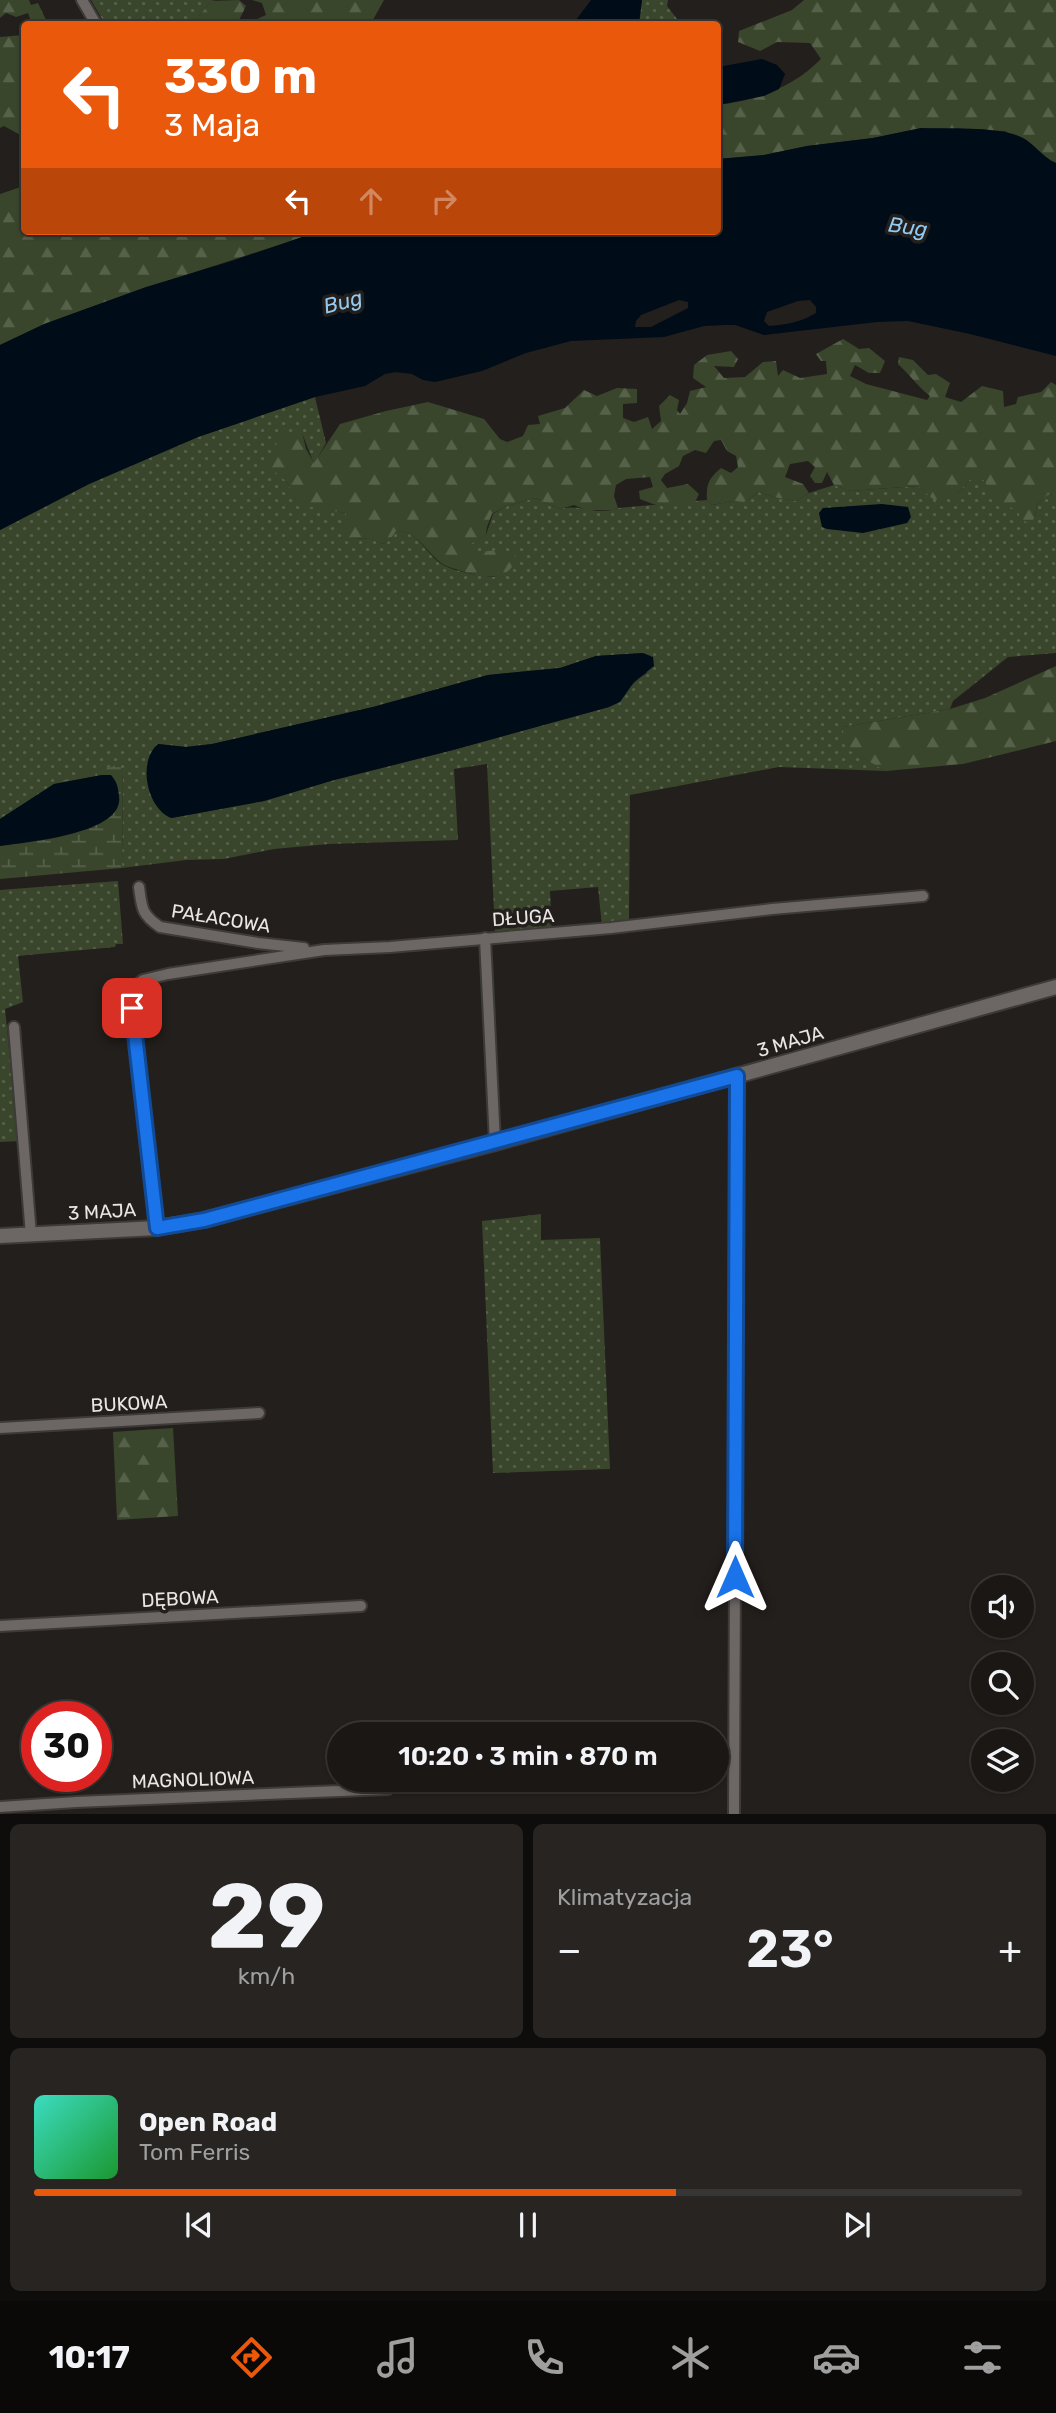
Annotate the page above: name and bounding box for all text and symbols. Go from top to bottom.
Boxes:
text: 330 m [164,47,317,105]
icon: left [49,49,140,140]
text: 3 Maja [164,106,260,144]
icon: left [279,182,317,220]
icon: ahead [352,182,390,220]
icon: right [425,182,463,220]
water label: Bug [887,211,929,242]
water label: Bug [321,284,365,319]
street label: PAŁACOWA [170,899,273,938]
street label: DŁUGA [491,904,555,931]
pin [102,978,162,1038]
icon: arrive [113,989,151,1027]
street label: 3 MAJA [754,1021,826,1062]
street label: 3 MAJA [67,1198,137,1225]
street label: BUKOWA [90,1390,168,1417]
position arrow [698,1540,772,1614]
map controls [971,1575,1034,1792]
button: sound [971,1575,1034,1638]
street label: DĘBOWA [141,1585,220,1612]
button: search [971,1652,1034,1715]
speed limit sign: 30 [21,1701,112,1792]
button: layers [971,1729,1034,1792]
text: 10:20 · 3 min · 870 m [398,1741,658,1772]
street label: MAGNOLIOWA [131,1766,255,1793]
text: 29 [208,1862,325,1970]
text: Klimatyzacja [557,1883,692,1911]
text: 23° [746,1918,834,1980]
text: − [557,1927,582,1973]
text: + [998,1927,1022,1973]
text: km/h [238,1962,295,1990]
text: Open Road [139,2107,277,2138]
text: Tom Ferris [139,2138,250,2166]
icon: previous [180,2206,218,2244]
icon: pause [509,2206,547,2244]
icon: next [838,2206,876,2244]
icon: directions [227,2333,276,2382]
icon: music [373,2333,422,2382]
icon: phone [520,2333,569,2382]
icon: climate [666,2333,715,2382]
icon: car [812,2333,861,2382]
icon: filters [958,2333,1007,2382]
text: 10:17 [49,2338,130,2376]

